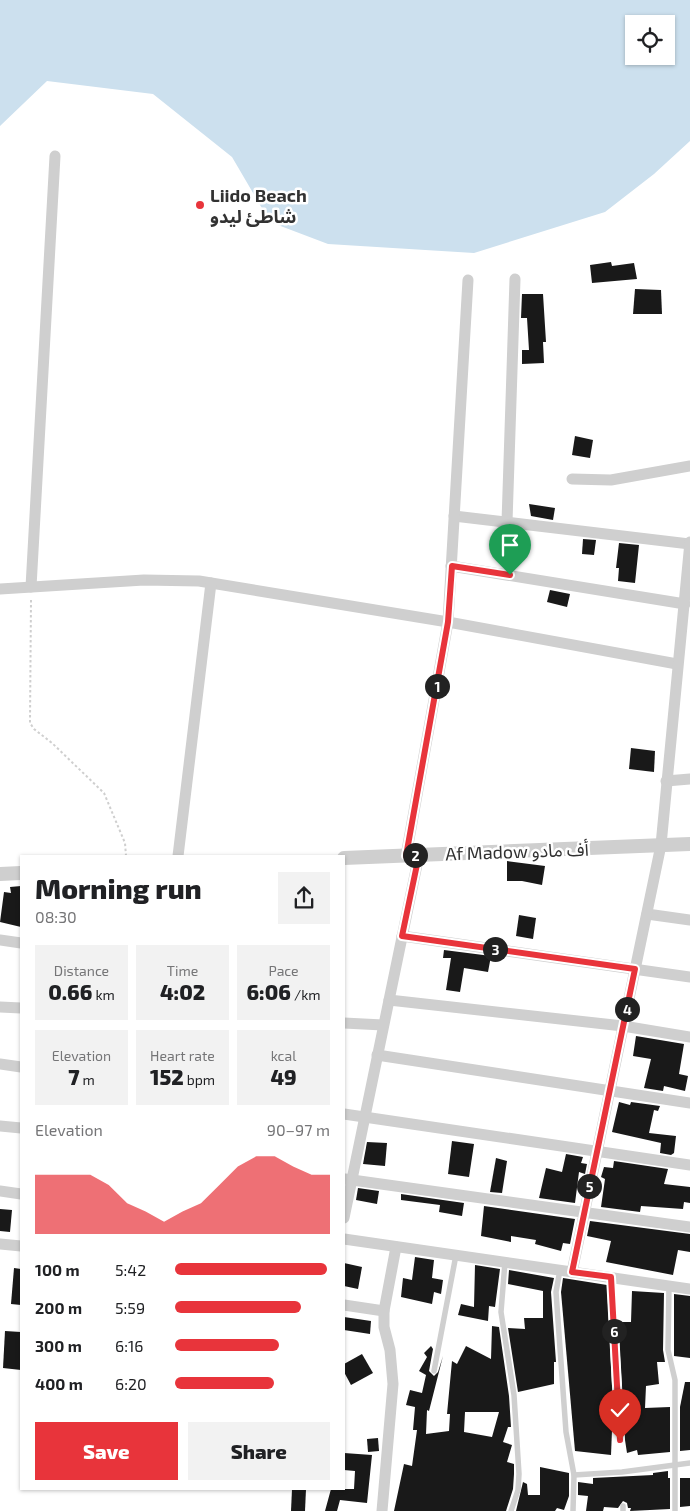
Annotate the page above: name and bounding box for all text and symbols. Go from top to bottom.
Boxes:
map controls [625,15,675,65]
button: locate [625,15,675,65]
place label: Liido Beach شاطئ ليدو [210,184,307,227]
marker: Liido Beach شاطئ ليدو [194,199,206,211]
pin [489,524,531,575]
icon: arrive [496,531,524,559]
pin: 1 [424,674,450,698]
text: 1 [434,678,441,695]
street label: Af Madow أف مادو [445,838,589,864]
pin: 2 [402,842,428,868]
text: 2 [411,847,420,864]
text: Morning run [35,871,202,905]
button: share [278,872,330,924]
text: 08:30 [35,907,77,926]
pin: 3 [482,936,508,962]
text: 3 [492,941,499,958]
text: Distance [54,962,109,979]
text: Time [167,962,198,979]
text: Pace [268,962,299,979]
text: 0.66 [48,979,92,1004]
text: 4:02 [160,979,205,1004]
text: 6:06 [246,979,291,1004]
text: km [92,986,115,1003]
text: /km [291,986,321,1003]
pin: 4 [614,996,640,1022]
text: 4 [623,1001,632,1018]
text: Elevation [52,1047,111,1064]
text: Heart rate [150,1047,215,1064]
text: kcal [271,1047,296,1064]
text: 7 [68,1064,79,1089]
text: 152 [150,1064,184,1089]
text: 49 [270,1064,297,1089]
text: m [79,1071,95,1088]
text: bpm [184,1071,215,1088]
text: Elevation [35,1120,103,1139]
text: 90–97 m [267,1120,330,1139]
pin: 5 [576,1174,602,1198]
text: 5 [586,1178,593,1195]
text: 100 m [35,1260,80,1279]
text: 5:42 [115,1260,146,1279]
text: 200 m [35,1298,82,1317]
text: 5:59 [115,1298,145,1317]
pin: 6 [602,1318,626,1344]
text: 6 [610,1323,619,1340]
text: 300 m [35,1336,82,1355]
text: 6:16 [115,1336,143,1355]
text: 400 m [35,1374,83,1393]
text: 6:20 [115,1374,147,1393]
pin [599,1389,641,1440]
icon: check [606,1396,634,1424]
button: Save [35,1422,178,1480]
button: Share [188,1422,330,1480]

